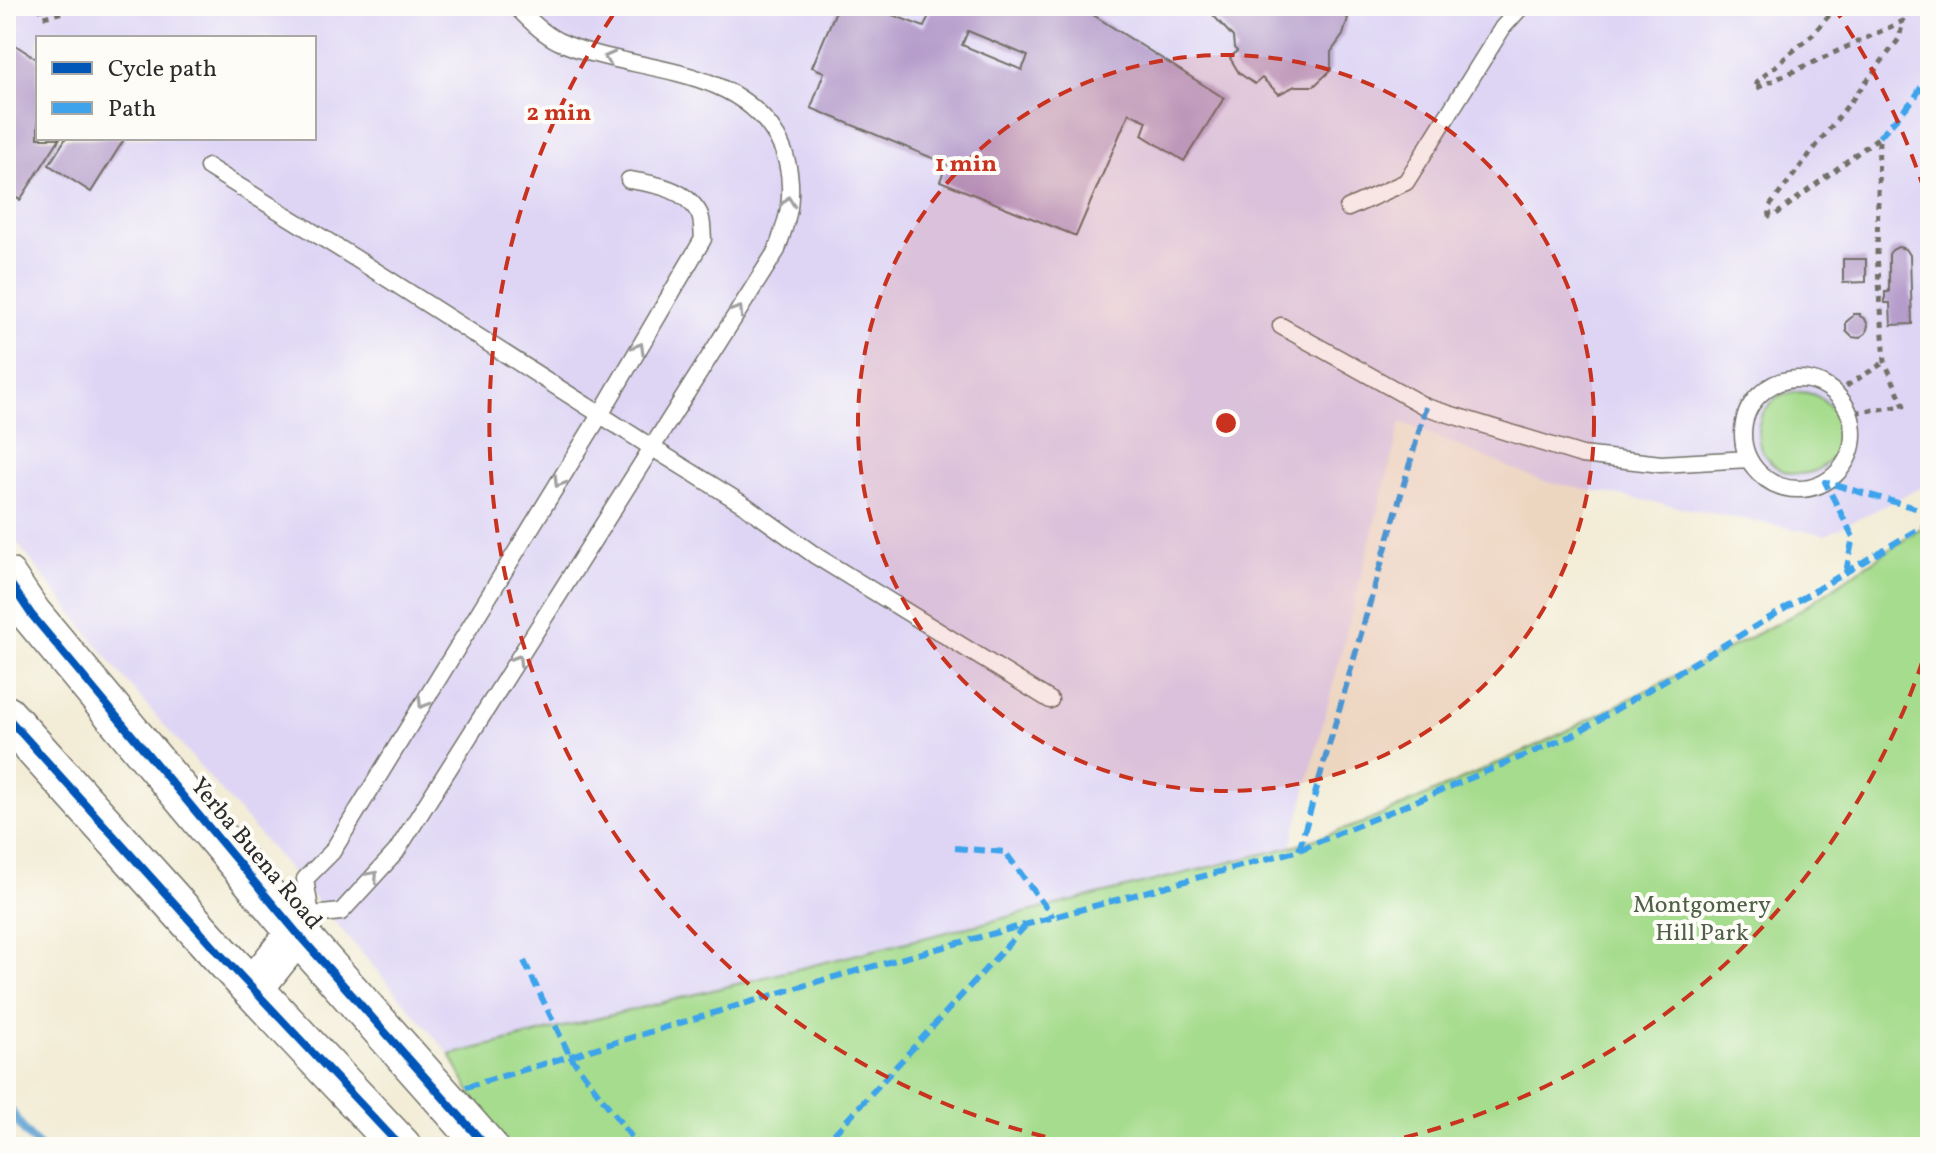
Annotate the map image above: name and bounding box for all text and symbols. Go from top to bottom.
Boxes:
legend [36,36,316,140]
one-way arrow [603,50,617,67]
text: Cycle path [108,53,217,87]
text: Path [108,93,156,127]
text: 2 min [527,97,592,131]
text: 1 min [935,148,997,182]
one-way arrow [780,196,797,209]
one-way arrow [728,305,743,320]
one-way arrow [629,342,645,357]
centre of rings [1212,409,1240,437]
one-way arrow [553,473,569,488]
one-way arrow [507,654,522,669]
one-way arrow [418,695,433,709]
street label: Yerba Buena Road [182,771,329,938]
one-way arrow [364,871,378,886]
park label: Montgomery Hill Park [1633,889,1771,951]

